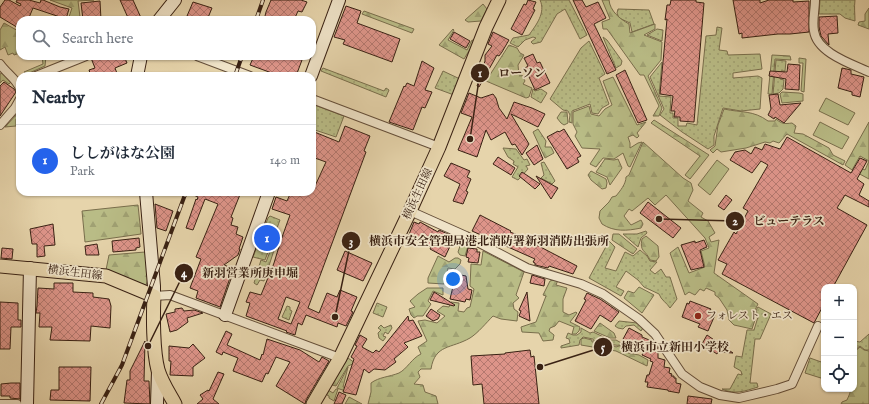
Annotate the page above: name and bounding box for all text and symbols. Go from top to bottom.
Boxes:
search box [16,16,316,60]
icon: search [30,27,52,49]
text: Search here [62,29,133,48]
callout: ローソン [470,61,554,85]
text: 1 [478,66,483,81]
text: ローソン [498,66,546,81]
text: Nearby [32,88,85,109]
text: ししがはな公園 [70,144,175,163]
text: 1 [43,152,47,169]
text: 140 m [270,152,300,169]
text: Park [70,163,95,180]
street label: 横浜生田線 [400,166,436,222]
callout: ビューテラス [725,209,833,233]
text: 2 [732,214,738,229]
text: ビューテラス [753,214,825,229]
pin: 1 [254,223,280,253]
callout: 横浜市安全管理局港北消防署新羽消防出張所 [341,229,617,253]
text: 3 [349,234,353,249]
text: 横浜市安全管理局港北消防署新羽消防出張所 [369,234,609,249]
callout: 新羽営業所庚申堀 [174,261,306,285]
street label: 横浜生田線 [47,263,103,283]
text: 4 [181,266,188,281]
text: 新羽営業所庚申堀 [202,266,298,281]
your location [443,269,463,289]
map controls [821,284,857,392]
button: + [821,284,857,320]
place label: フォレスト・エス [706,309,793,323]
marker: フォレスト・エス [693,311,703,321]
button: − [821,320,857,356]
callout: 横浜市立新田小学校 [593,335,737,359]
text: 5 [601,340,606,355]
text: 横浜市立新田小学校 [621,340,729,355]
button: locate [821,356,857,392]

